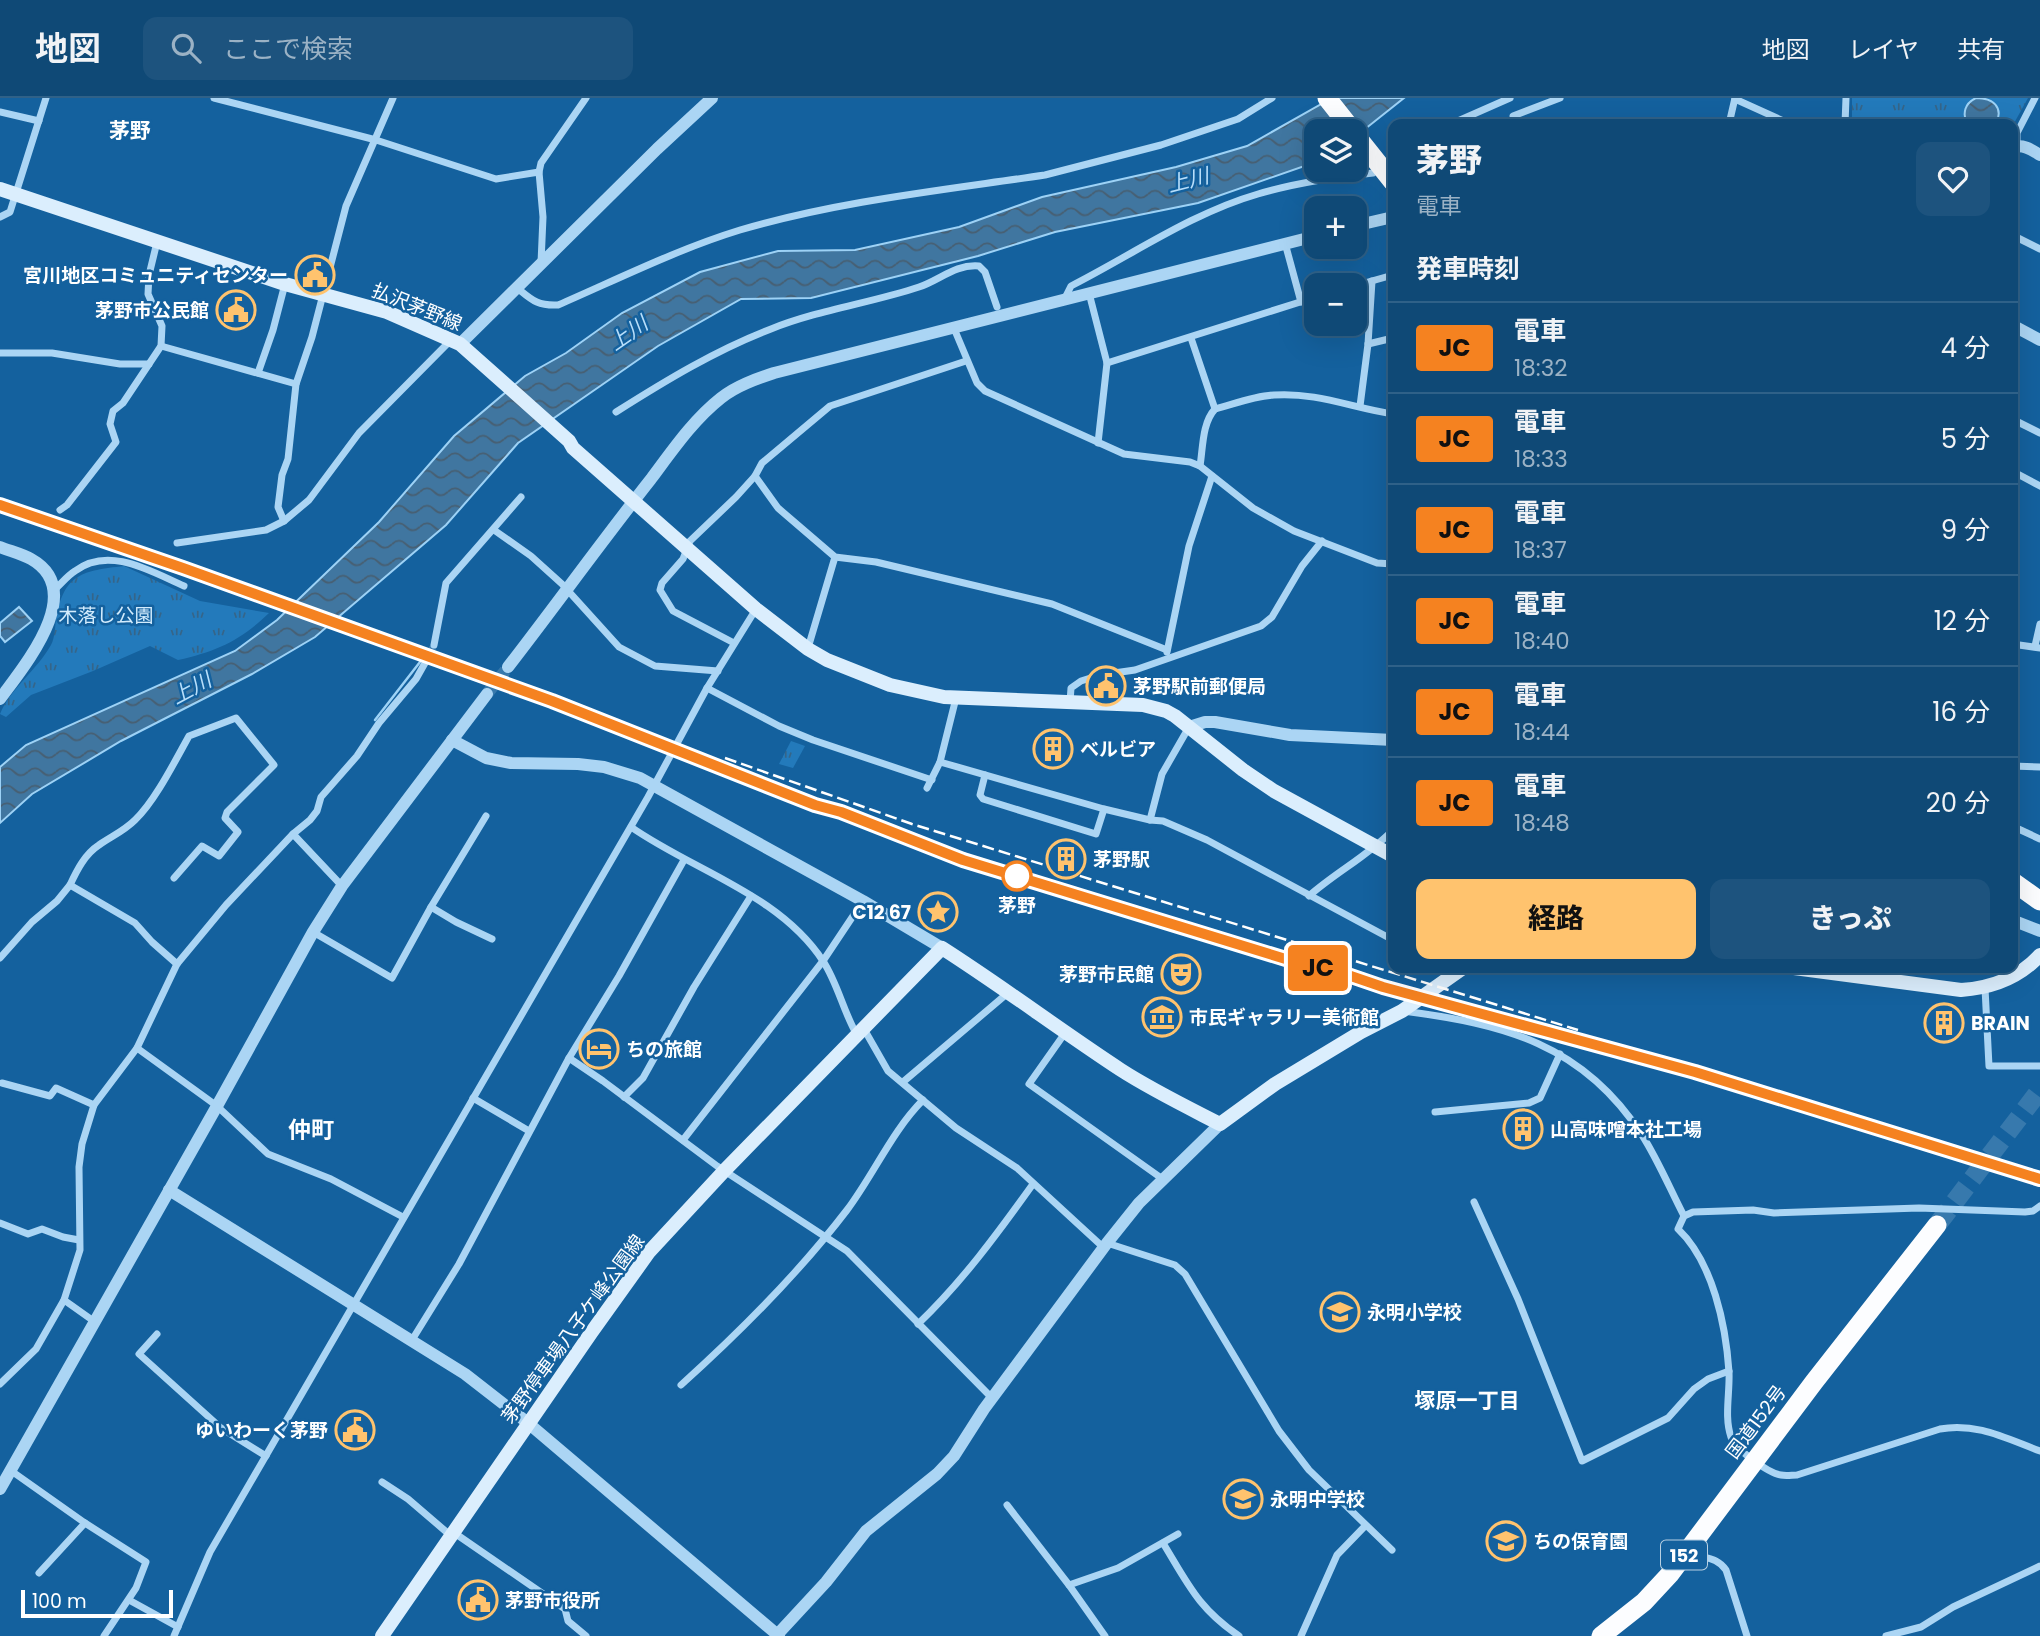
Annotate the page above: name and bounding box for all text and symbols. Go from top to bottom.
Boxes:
search box [143,17,633,80]
text: 地図 [35,25,101,72]
icon: search [167,29,205,67]
text: ここで検索 [223,31,353,67]
text: 地図 [1762,33,1810,66]
text: レイヤ [1848,33,1919,66]
text: 共有 [1957,33,2005,66]
district label: 茅野 [109,116,151,145]
map controls [1304,119,1367,336]
button: layers [1304,119,1367,182]
text: 茅野 [1416,137,1482,184]
button: heart [1916,142,1990,216]
water label: 上川 [1164,160,1214,199]
text: 電車 [1416,190,1462,222]
button: + [1304,196,1367,259]
text: 発車時刻 [1416,251,1520,287]
public building icon: 宮川地区コミュニティセンター [294,254,336,296]
place label: 宮川地区コミュニティセンター [23,262,288,289]
button: − [1304,273,1367,336]
street label: 払沢茅野線 [368,277,466,337]
public building icon: 茅野市公民館 [215,289,257,331]
place label: 茅野市公民館 [95,297,209,324]
water label: 上川 [602,308,655,357]
text: 電車 [1514,313,1566,349]
text: 4 分 [1941,330,1990,366]
text: JC [1438,331,1471,364]
text: 18:32 [1514,352,1568,384]
text: 電車 [1514,404,1566,440]
text: 5 分 [1941,421,1990,457]
text: JC [1438,422,1471,455]
text: 18:33 [1514,443,1568,475]
text: 電車 [1514,495,1566,531]
text: 9 分 [1941,512,1990,548]
text: JC [1438,513,1471,546]
text: 18:37 [1514,534,1567,566]
text: 電車 [1514,586,1566,622]
park label: 木落し公園 [58,602,154,629]
text: 12 分 [1934,603,1990,639]
text: JC [1438,604,1471,637]
text: 18:40 [1514,625,1570,657]
water label: 上川 [166,664,218,711]
public building icon: 茅野駅前郵便局 [1085,665,1127,707]
place label: 茅野駅前郵便局 [1133,673,1266,700]
text: 電車 [1514,677,1566,713]
text: 16 分 [1932,694,1990,730]
text: JC [1438,695,1471,728]
text: 18:44 [1514,716,1570,748]
building icon: ベルビア [1032,728,1074,770]
place label: ベルビア [1080,736,1156,763]
text: 電車 [1514,768,1566,804]
text: 20 分 [1926,785,1990,821]
text: JC [1438,786,1471,819]
text: 18:48 [1514,807,1570,839]
building icon: 茅野駅 [1045,838,1087,880]
place label: 茅野駅 [1093,846,1150,873]
marker: 茅野 [1002,861,1032,891]
button: 経路 [1416,879,1696,959]
button: きっぷ [1710,879,1990,959]
place icon: C12 67 [917,891,959,933]
place label: 茅野 [998,892,1036,919]
place label: C12 67 [852,899,911,926]
line badge: JC [1286,945,1350,991]
text: JC [1302,951,1334,984]
theatre icon: 茅野市民館 [1160,953,1202,995]
place label: 茅野市民館 [1059,961,1154,988]
museum icon: 市民ギャラリー美術館 [1141,996,1183,1038]
building icon: BRAIN [1923,1002,1965,1044]
place label: 市民ギャラリー美術館 [1189,1004,1379,1031]
place label: BRAIN [1971,1010,2030,1037]
hotel icon: ちの旅館 [578,1028,620,1070]
place label: ちの旅館 [626,1036,702,1063]
building icon: 山高味噌本社工場 [1502,1108,1544,1150]
district label: 仲町 [288,1114,334,1146]
place label: 山高味噌本社工場 [1550,1116,1702,1143]
street label: 茅野停車場八子ケ峰公園線 [495,1229,651,1429]
school or university icon: 永明小学校 [1319,1291,1361,1333]
place label: 永明小学校 [1367,1299,1462,1326]
street label: 国道152号 [1719,1380,1793,1464]
district label: 塚原一丁目 [1415,1386,1520,1415]
public building icon: ゆいわーく茅野 [334,1409,376,1451]
place label: ゆいわーく茅野 [195,1417,328,1444]
school or university icon: 永明中学校 [1222,1478,1264,1520]
place label: 永明中学校 [1270,1486,1365,1513]
school or university icon: ちの保育園 [1485,1520,1527,1562]
place label: ちの保育園 [1533,1528,1628,1555]
road number: 152 [1661,1540,1707,1570]
public building icon: 茅野市役所 [457,1579,499,1621]
scale bar [21,1587,173,1619]
place label: 茅野市役所 [505,1587,600,1614]
text: 100 m [32,1588,87,1615]

